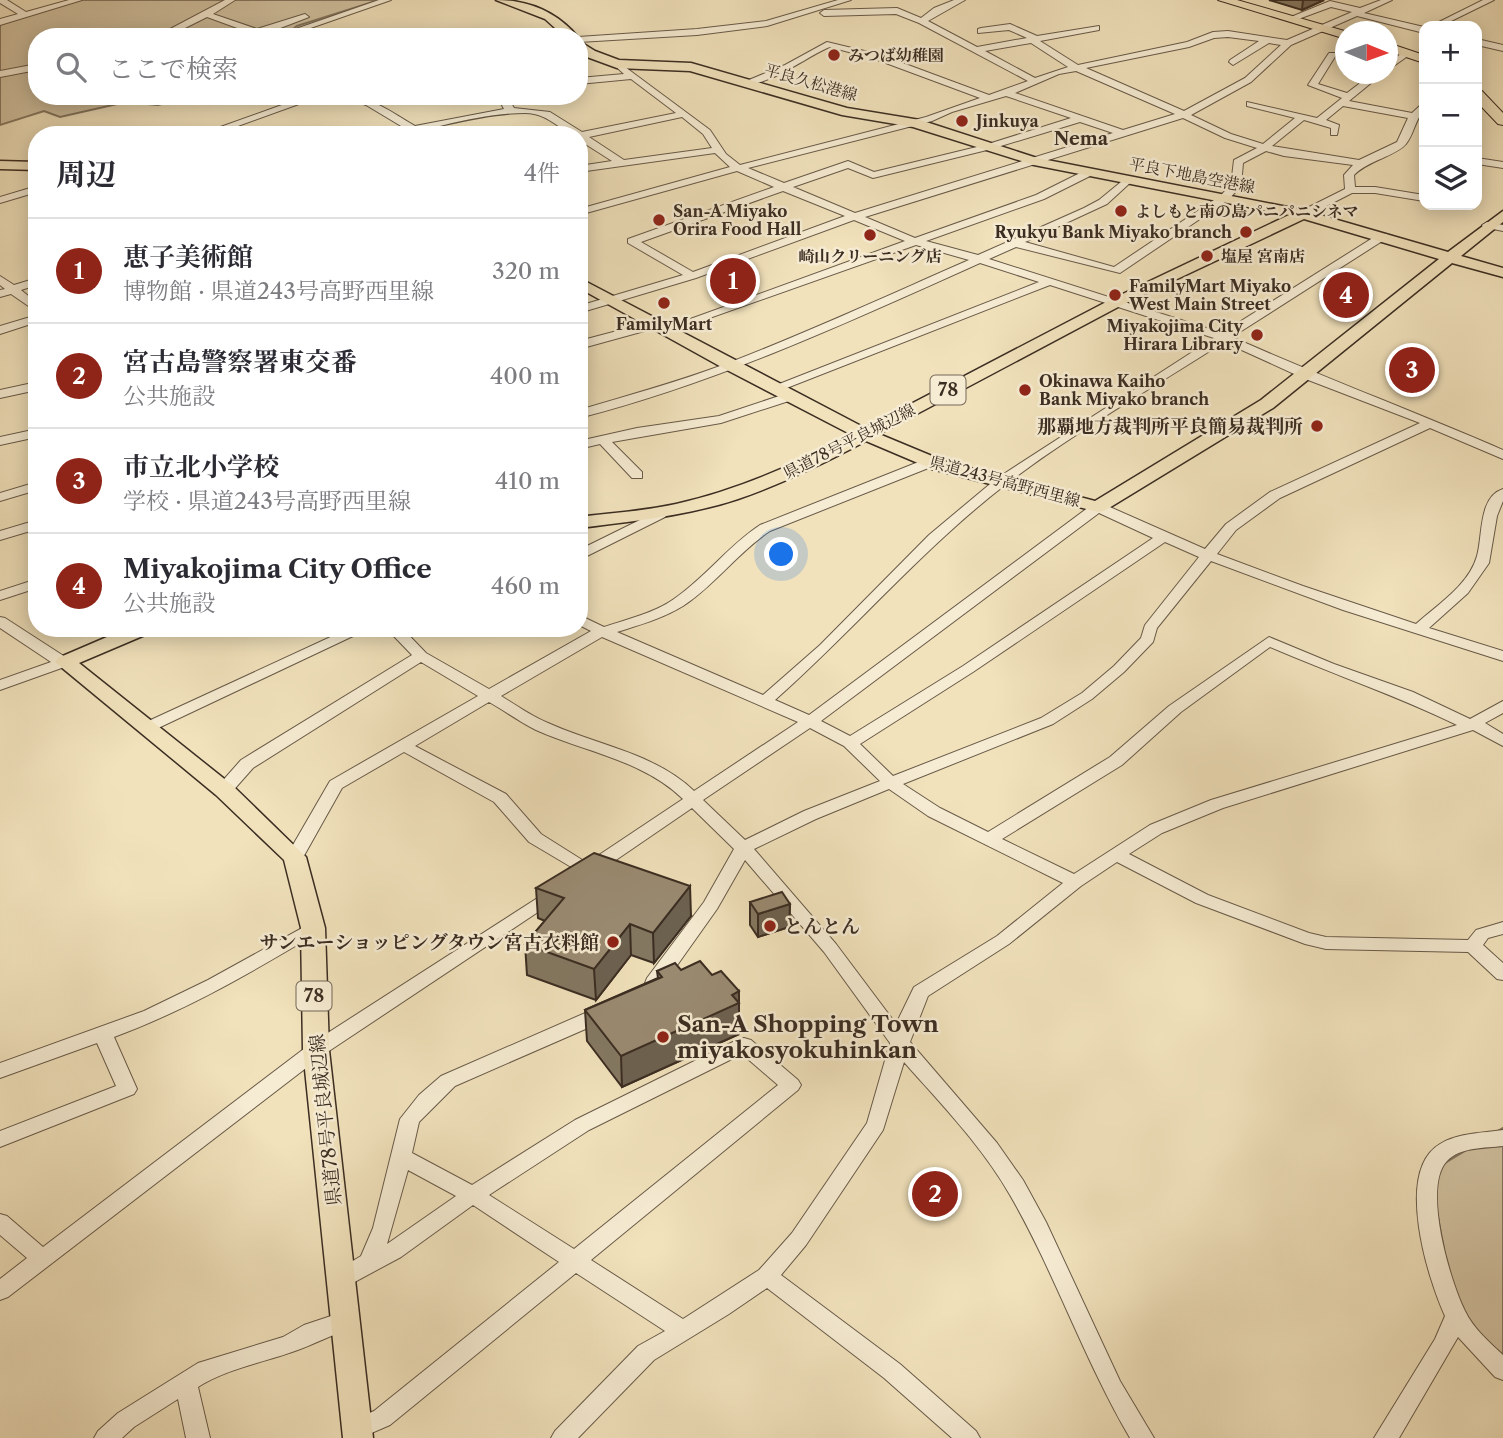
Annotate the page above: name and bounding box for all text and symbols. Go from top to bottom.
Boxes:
north arrow [1335,21,1398,84]
map controls [1419,21,1482,210]
button: + [1419,21,1482,84]
search box [28,28,588,105]
place label: みつば幼稚園 [848,45,944,65]
marker: みつば幼稚園 [826,47,842,63]
icon: search [52,48,90,86]
text: ここで検索 [108,53,238,85]
street label: 平良久松港線 [762,59,860,105]
button: − [1419,84,1482,147]
place label: Jinkuya [973,111,1040,131]
marker: Jinkuya [954,113,970,129]
district label: Nema [1054,128,1109,150]
button: layers [1419,147,1482,210]
street label: 平良下地島空港線 [1127,153,1257,197]
text: 周辺 [56,156,116,193]
text: 4件 [524,159,560,187]
place label: San-A Miyako Orira Food Hall [673,201,802,239]
place label: よしもと南の島パニパニシネマ [1135,201,1359,221]
marker: よしもと南の島パニパニシネマ [1113,203,1129,219]
marker: San-A Miyako Orira Food Hall [651,212,667,228]
place label: Ryukyu Bank Miyako branch [995,222,1232,242]
marker: Ryukyu Bank Miyako branch [1238,224,1254,240]
marker: 崎山クリーニング店 [862,227,878,243]
text: 恵子美術館 [123,241,253,273]
place label: 崎山クリーニング店 [798,246,942,266]
place label: 塩屋 宮南店 [1221,246,1305,266]
marker: 塩屋 宮南店 [1199,248,1215,264]
pin: 1 [710,255,756,307]
text: 1 [74,257,84,285]
text: 320 m [492,257,560,285]
pin: 4 [1323,269,1369,321]
place label: FamilyMart Miyako West Main Street [1128,276,1291,314]
text: 博物館 · 県道243号高野西里線 [123,277,434,305]
marker: FamilyMart Miyako West Main Street [1107,287,1123,303]
marker: FamilyMart [656,295,672,311]
place label: FamilyMart [616,314,713,334]
place label: Miyakojima City Hirara Library [1107,316,1244,354]
marker: Miyakojima City Hirara Library [1249,327,1265,343]
pin: 3 [1389,344,1435,396]
text: 宮古島警察署東交番 [123,346,357,378]
text: 2 [72,362,86,390]
text: 400 m [490,362,560,390]
place label: Okinawa Kaiho Bank Miyako branch [1039,371,1209,409]
road number: 78 [930,376,965,404]
text: 公共施設 [123,382,215,410]
marker: Okinawa Kaiho Bank Miyako branch [1017,382,1033,398]
street label: 県道78号平良城辺線 [780,399,918,483]
place label: 那覇地方裁判所平良簡易裁判所 [1037,415,1303,438]
marker: 那覇地方裁判所平良簡易裁判所 [1309,418,1325,434]
text: 市立北小学校 [123,451,279,483]
street label: 県道243号高野西里線 [927,451,1083,511]
text: 3 [73,467,86,495]
text: 410 m [495,467,560,495]
text: 学校 · 県道243号高野西里線 [123,487,411,515]
your location [764,537,798,571]
text: Miyakojima City Office [123,553,432,585]
text: 4 [72,572,86,600]
text: 460 m [491,572,560,600]
text: 公共施設 [123,589,215,617]
place label: とんとん [784,915,860,938]
marker: とんとん [762,918,778,934]
place label: サンエーショッピングタウン宮古衣料館 [259,931,599,954]
marker: サンエーショッピングタウン宮古衣料館 [605,934,621,950]
road number: 78 [296,981,332,1010]
place label: San-A Shopping Town miyakosyokuhinkan [677,1010,939,1064]
marker: San-A Shopping Town miyakosyokuhinkan [655,1029,671,1045]
street label: 県道78号平良城辺線 [305,1033,346,1207]
pin: 2 [912,1168,958,1220]

